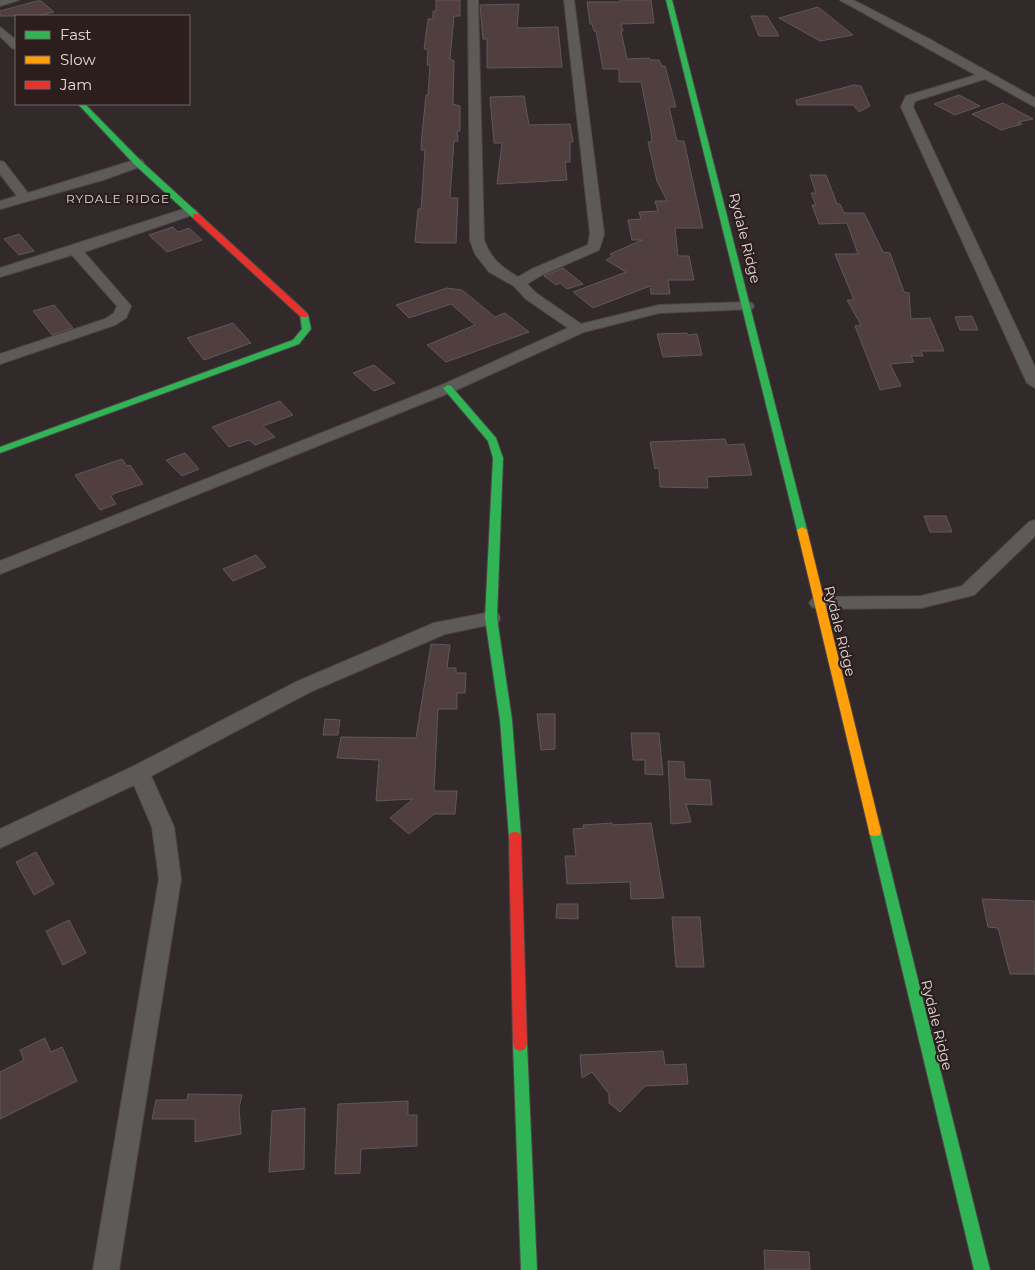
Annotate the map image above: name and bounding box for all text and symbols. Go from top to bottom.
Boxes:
legend [15,15,190,105]
text: Fast [60,25,91,44]
text: Slow [60,50,96,69]
text: Jam [59,75,92,94]
district label: RYDALE RIDGE [66,191,170,206]
street label: Rydale Ridge [725,191,765,285]
street label: Rydale Ridge [820,584,860,678]
street label: Rydale Ridge [917,978,957,1072]

